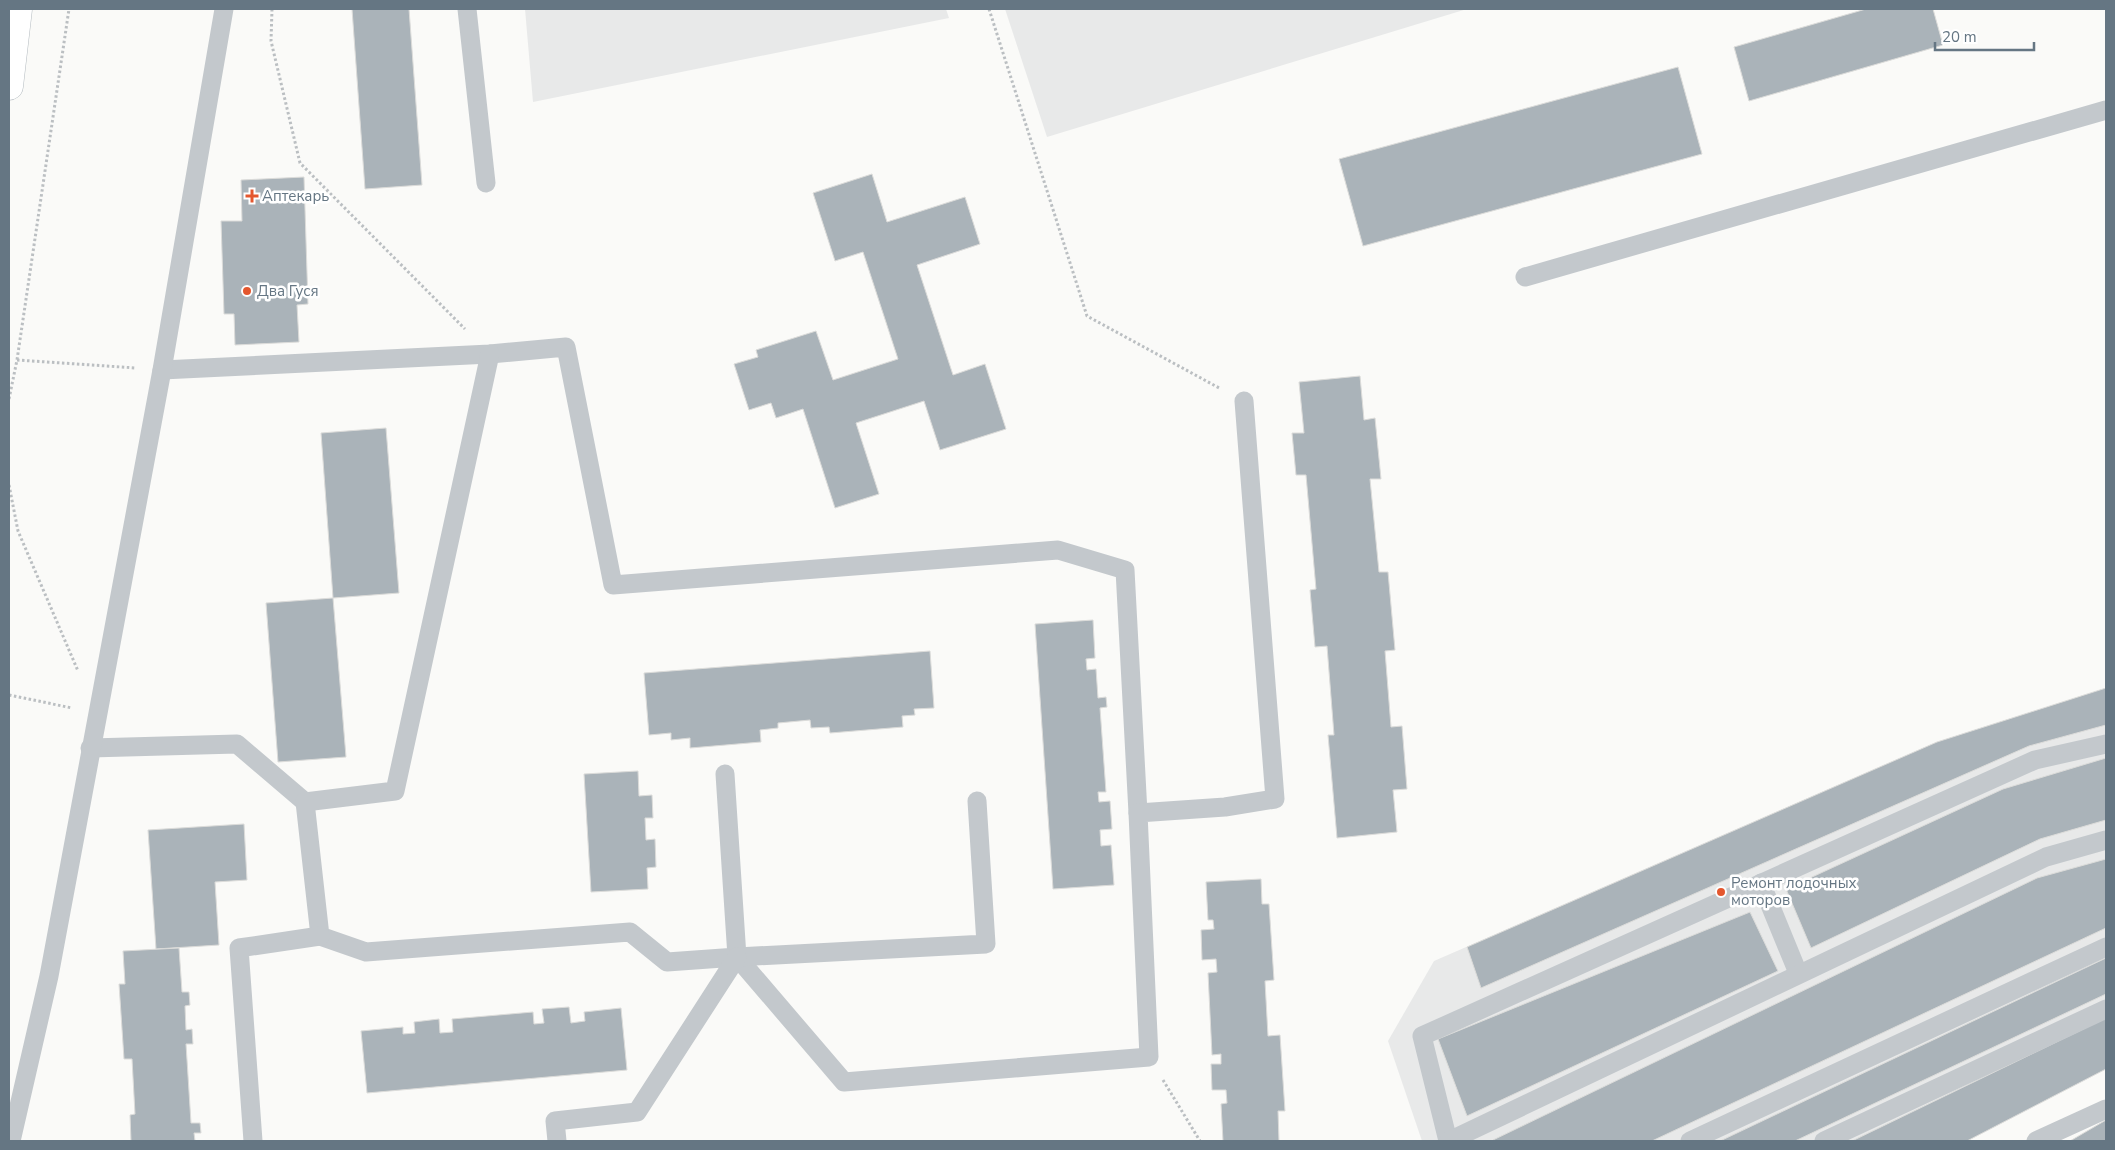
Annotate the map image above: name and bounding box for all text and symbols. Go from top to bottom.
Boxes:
scale bar [1935,20,2034,52]
text: 20 m [1942,27,1977,47]
place label: Аптекарь [262,186,329,206]
marker: Аптекарь [246,190,258,202]
place label: Два Гуся [257,281,319,301]
marker: Два Гуся [241,285,253,297]
place label: Ремонт лодочных моторов [1731,873,1857,910]
marker: Ремонт лодочных моторов [1715,886,1727,898]

